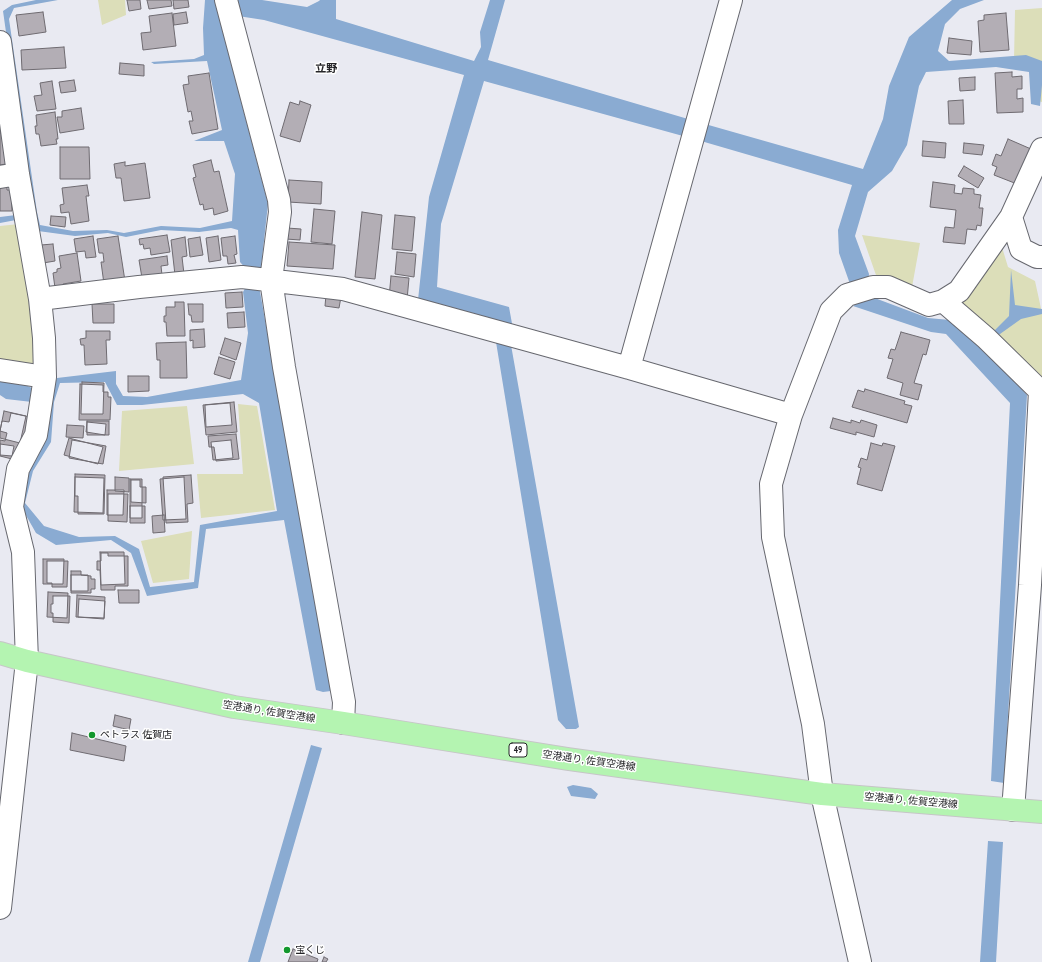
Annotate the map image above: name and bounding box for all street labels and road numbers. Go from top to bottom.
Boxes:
street label: 空港通り, 佐賀空港線 [222,699,316,725]
road number: 49 [509,743,527,757]
street label: 空港通り, 佐賀空港線 [542,749,636,773]
street label: 空港通り, 佐賀空港線 [864,791,958,811]

